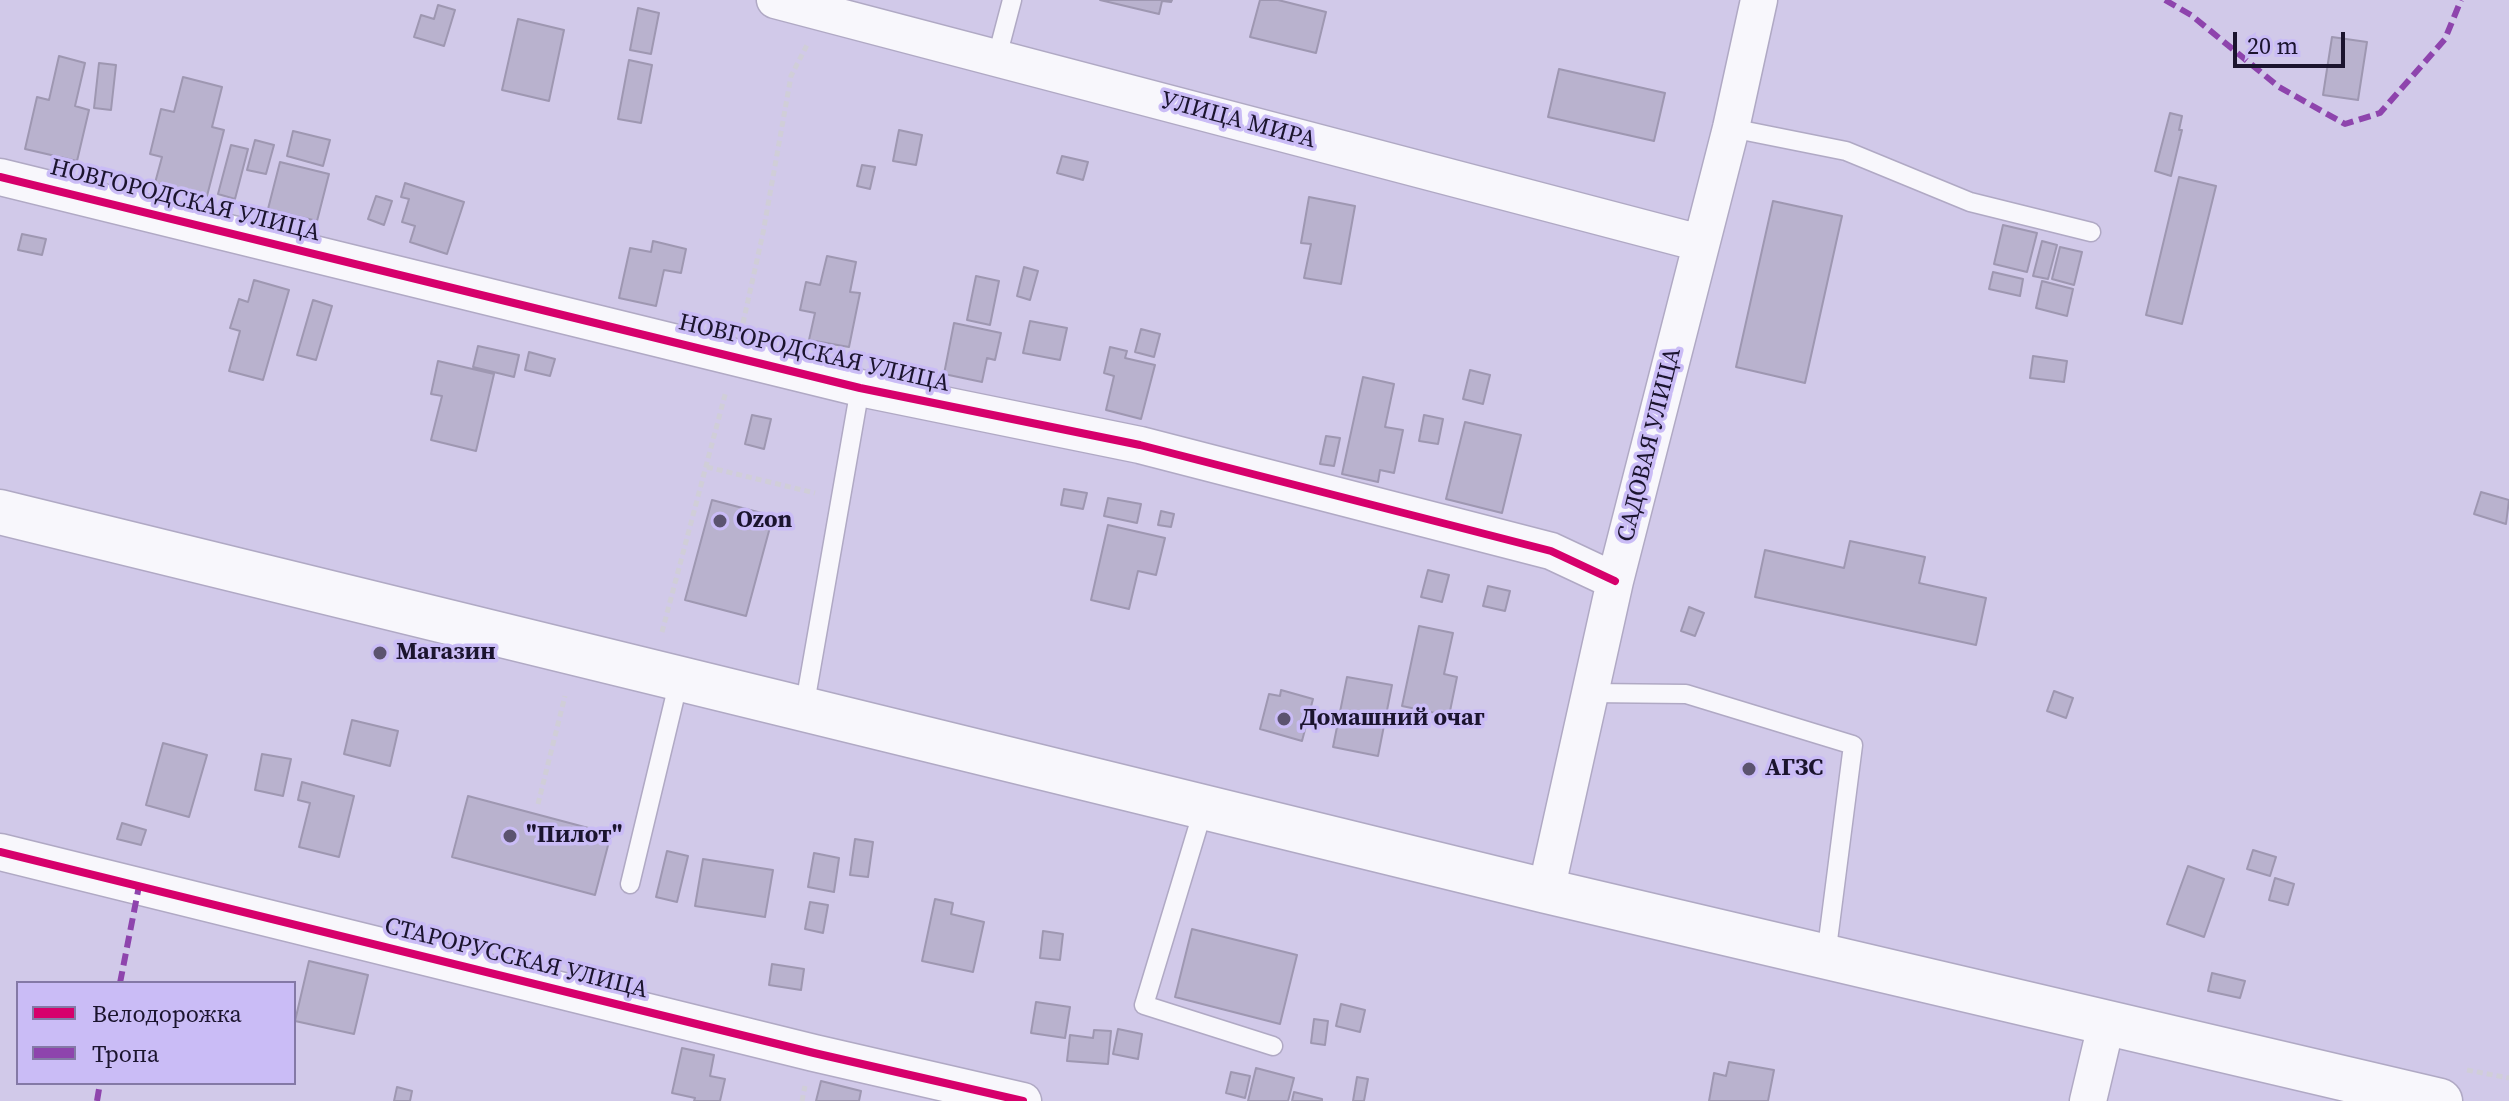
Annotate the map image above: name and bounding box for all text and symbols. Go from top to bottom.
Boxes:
scale bar [2237,16,2349,66]
text: 20 m [2247,29,2298,62]
street label: УЛИЦА МИРА [1157,86,1319,156]
street label: НОВГОРОДСКАЯ УЛИЦА [47,153,323,249]
street label: НОВГОРОДСКАЯ УЛИЦА [676,309,952,399]
street label: САДОВАЯ УЛИЦА [1612,345,1688,545]
place label: Ozon [736,507,792,535]
marker: Ozon [711,512,729,530]
place label: Магазин [396,639,496,667]
marker: Магазин [371,644,389,662]
place label: Домашний очаг [1300,705,1485,733]
marker: Домашний очаг [1275,710,1293,728]
place label: АГЗС [1765,755,1823,783]
marker: АГЗС [1740,760,1758,778]
place label: "Пилот" [526,822,622,850]
marker: "Пилот" [501,827,519,845]
street label: СТАРОРУССКАЯ УЛИЦА [381,912,651,1006]
legend [16,981,296,1085]
text: Велодорожка [92,997,242,1030]
text: Тропа [92,1037,159,1070]

